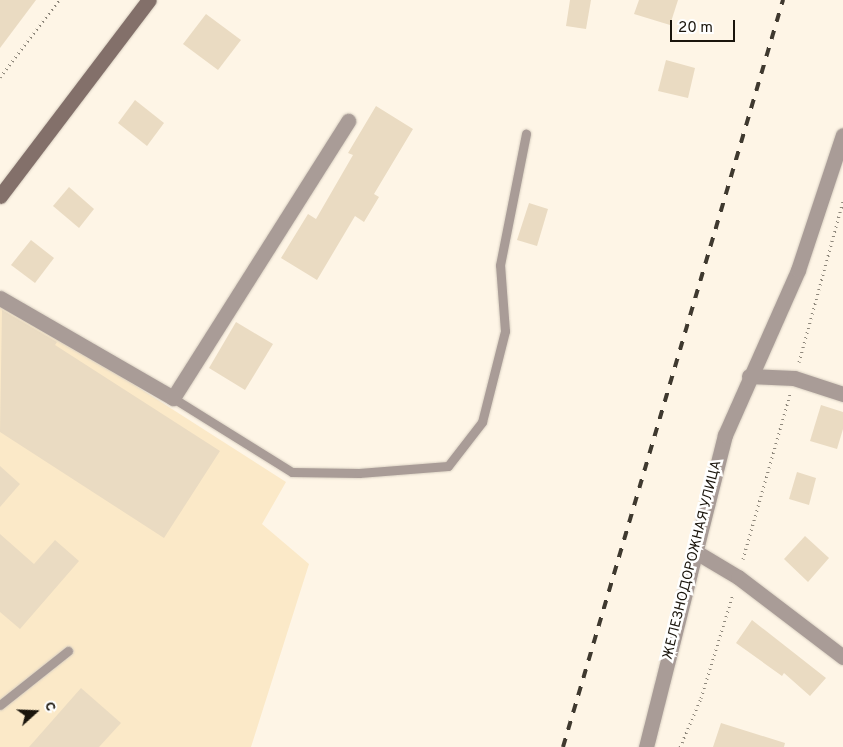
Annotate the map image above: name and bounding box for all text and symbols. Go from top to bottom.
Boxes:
scale bar [673,10,738,42]
text: 20 m [678,19,713,38]
street label: ЖЕЛЕЗНОДОРОЖНАЯ УЛИЦА [660,459,726,661]
north arrow [10,687,60,737]
text: С [40,700,59,714]

